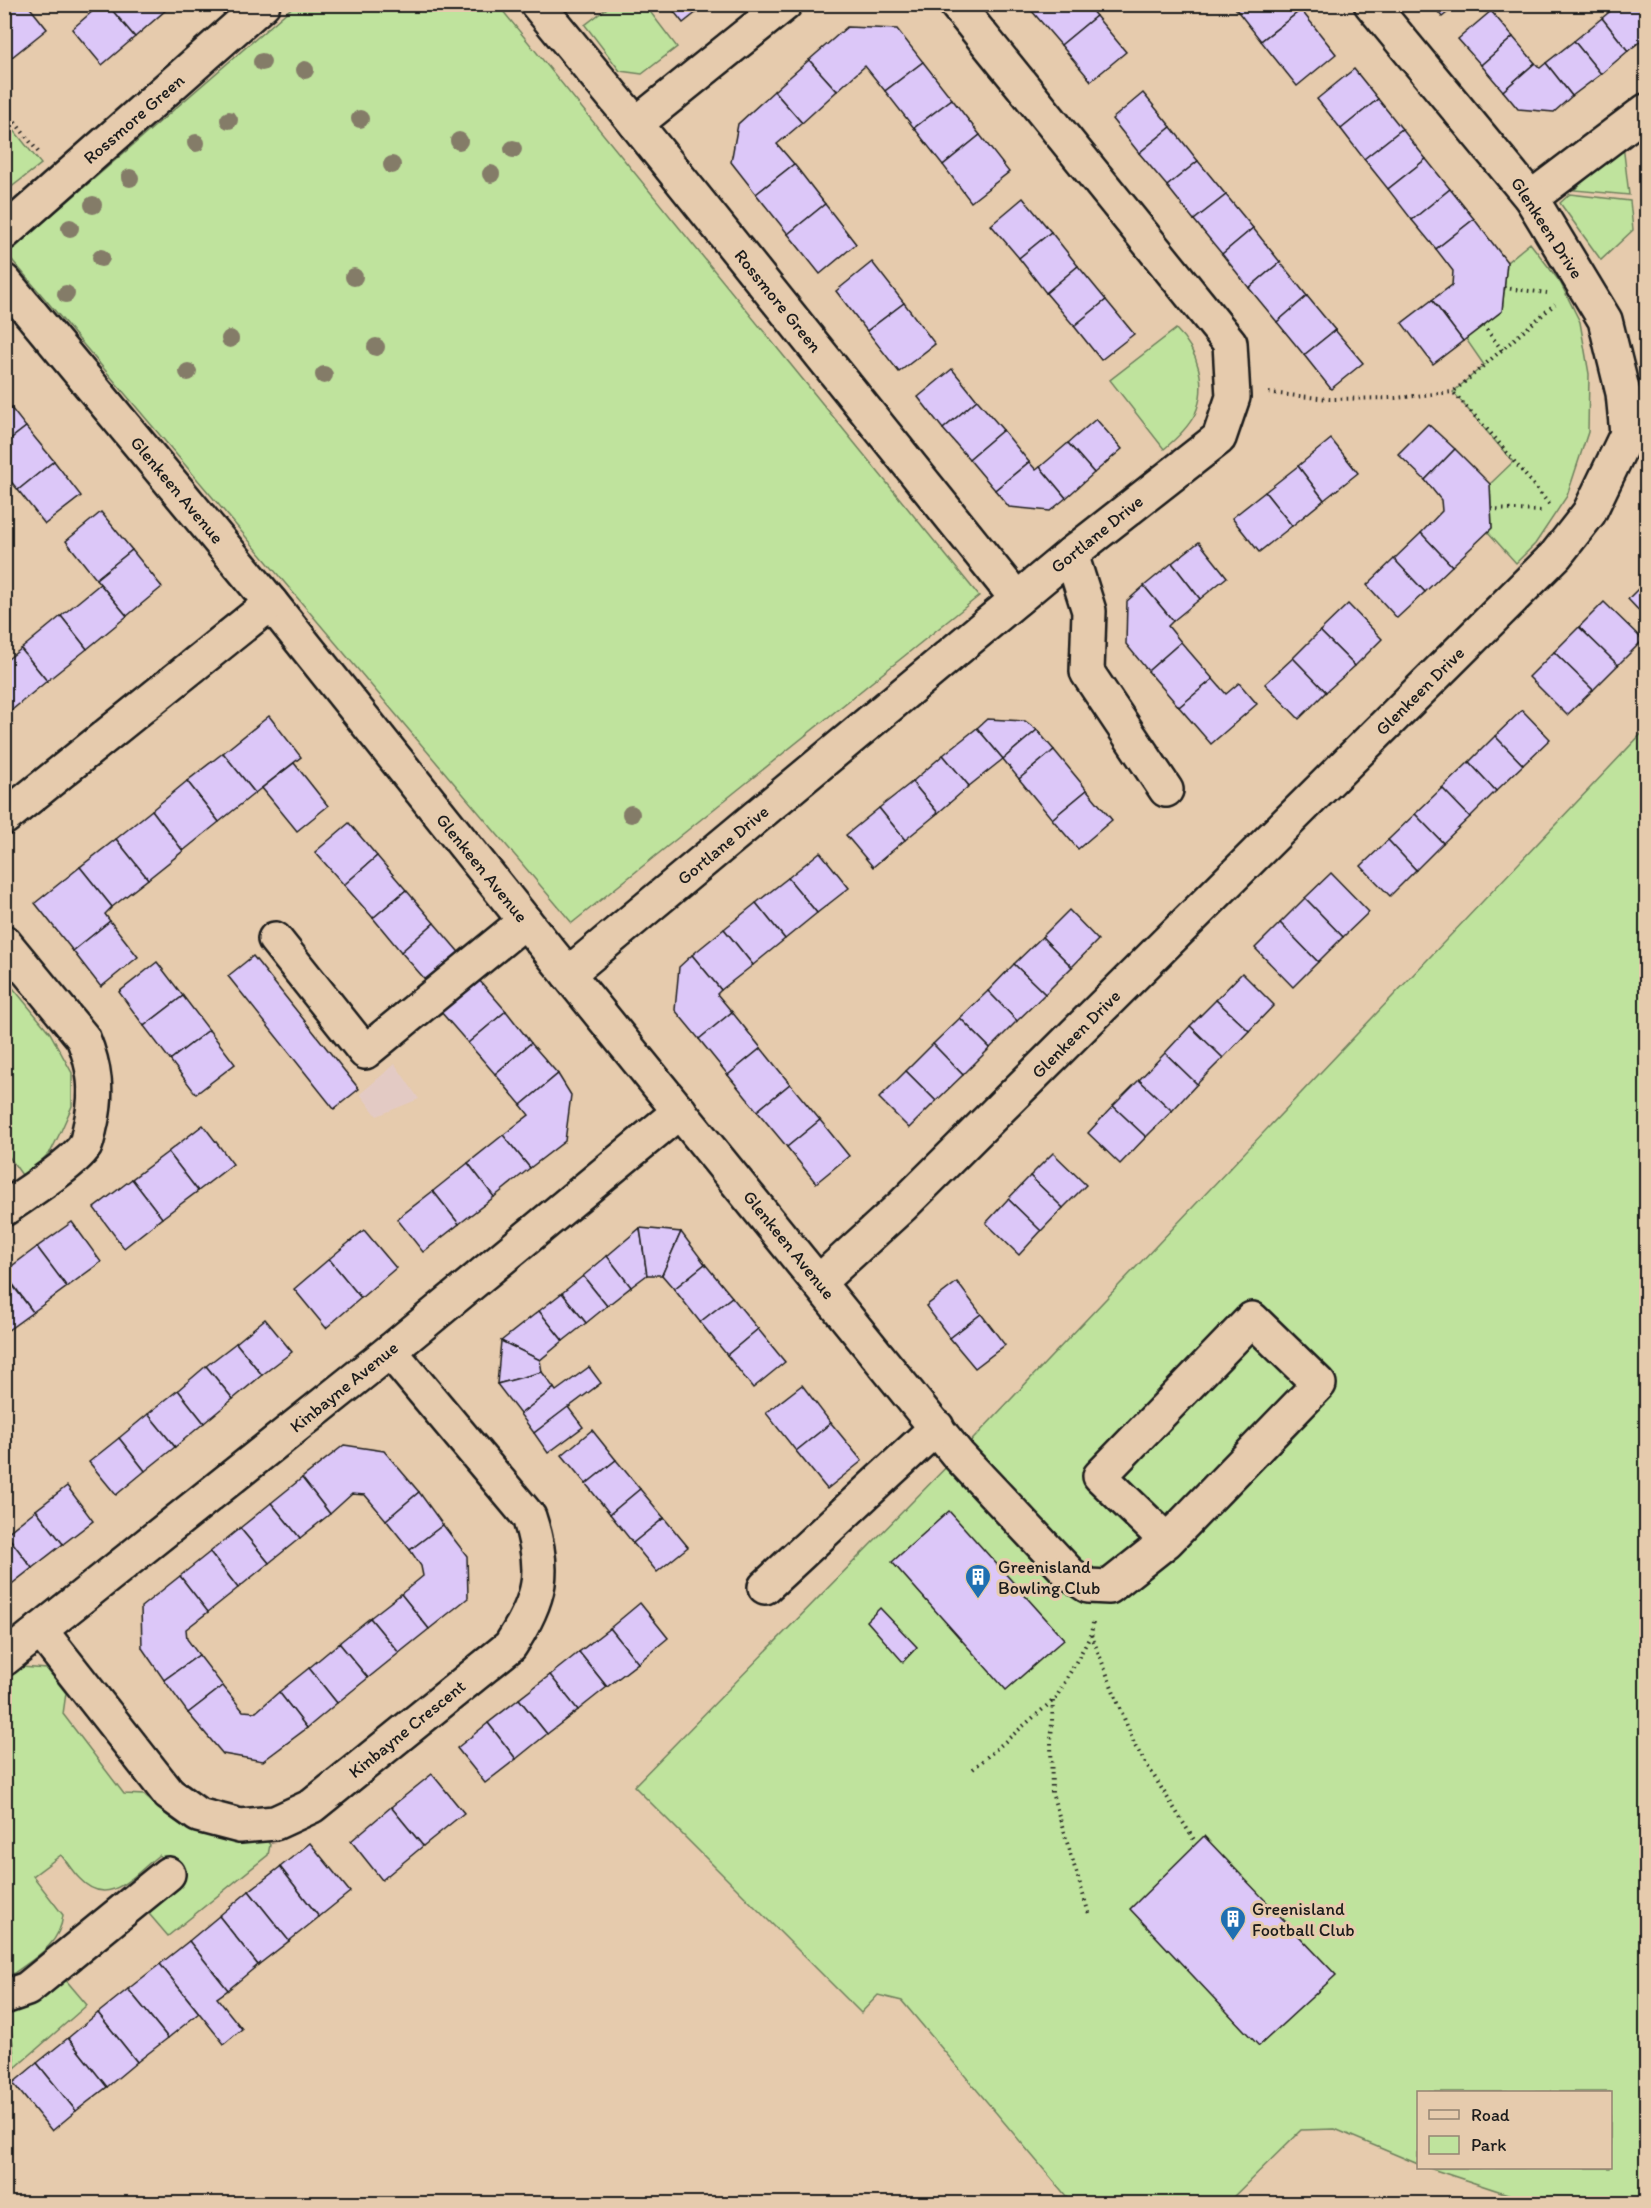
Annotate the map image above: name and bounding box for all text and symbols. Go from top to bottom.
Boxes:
street label: Rossmore Green [79,69,189,169]
street label: Glenkeen Drive [1506,173,1588,283]
street label: Rossmore Green [730,245,826,357]
street label: Glenkeen Avenue [126,432,228,548]
street label: Gortlane Drive [1046,490,1148,578]
street label: Glenkeen Drive [1371,642,1469,740]
street label: Gortlane Drive [673,800,773,890]
street label: Glenkeen Avenue [431,809,533,927]
street label: Glenkeen Drive [1027,985,1125,1083]
street label: Glenkeen Avenue [738,1186,840,1304]
street label: Kinbayne Avenue [285,1337,403,1437]
place label: Greenisland Bowling Club [998,1556,1100,1599]
building icon: Greenisland Bowling Club [963,1562,993,1600]
street label: Kinbayne Crescent [344,1675,470,1783]
place label: Greenisland Football Club [1252,1898,1355,1941]
building icon: Greenisland Football Club [1218,1904,1248,1942]
legend [1417,2091,1612,2169]
text: Road [1471,2104,1510,2126]
text: Park [1471,2134,1506,2156]

